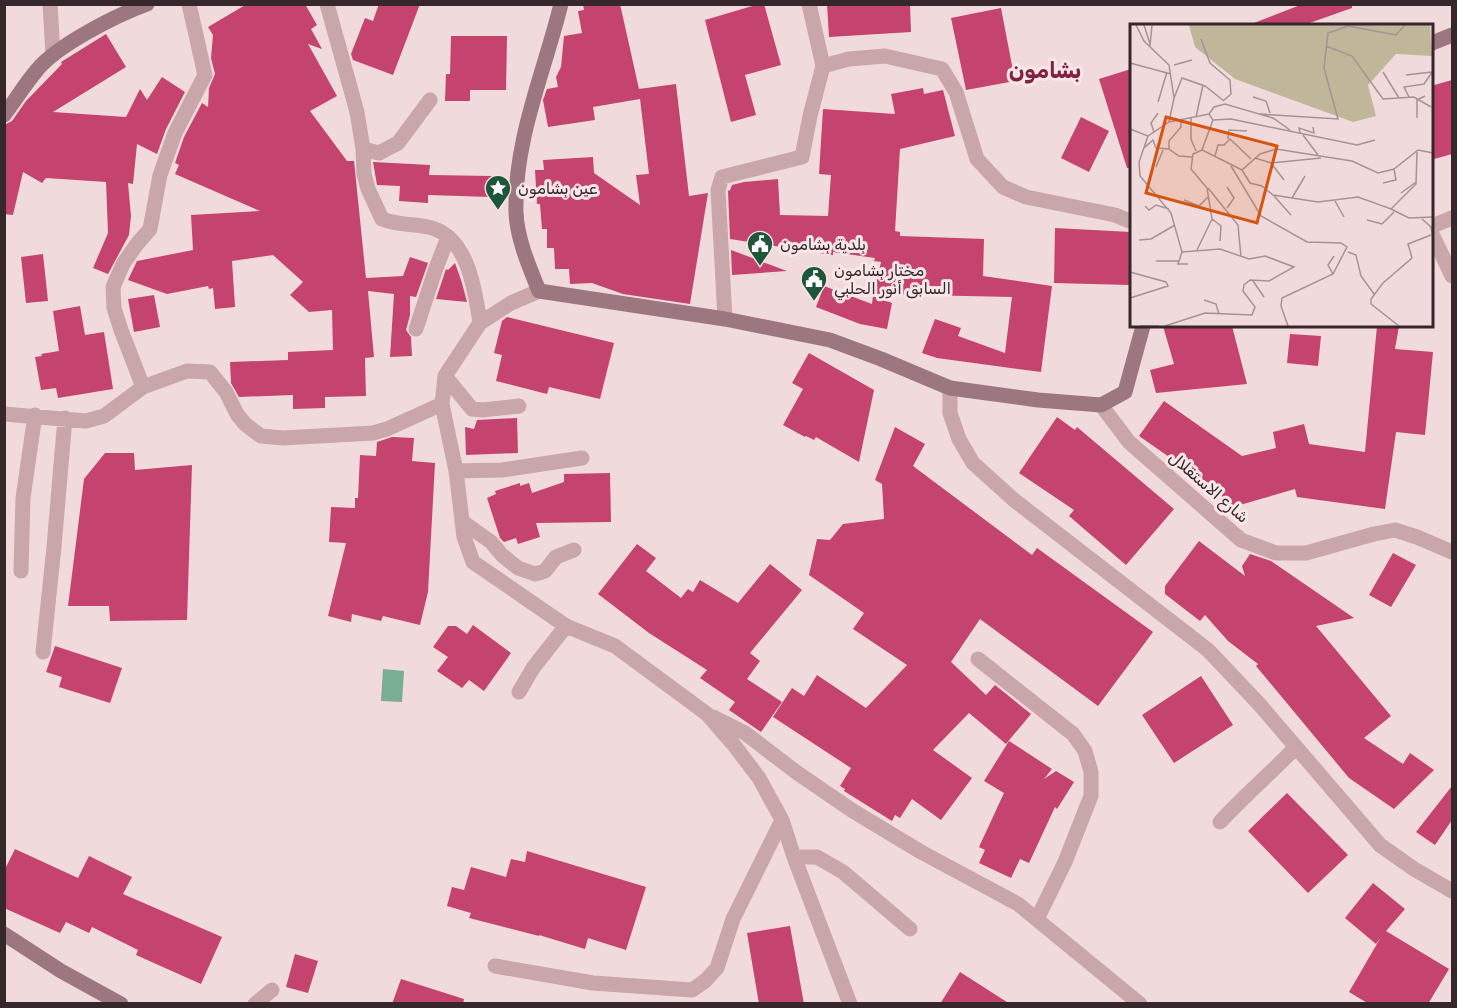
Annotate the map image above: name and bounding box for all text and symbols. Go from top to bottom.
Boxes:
inset map [1130,24,1433,327]
district label: بشامون [1009,57,1081,84]
place icon: عين بشامون [483,173,513,211]
place label: عين بشامون [518,179,598,199]
public building icon: بلدية بشامون [745,229,775,267]
place label: بلدية بشامون [780,235,866,255]
place label: مختار بشامون السابق أنور الحلبي [834,261,951,301]
public building icon: مختار بشامون السابق أنور الحلبي [799,264,829,302]
street label: شارع الاستقلال [1164,447,1253,528]

